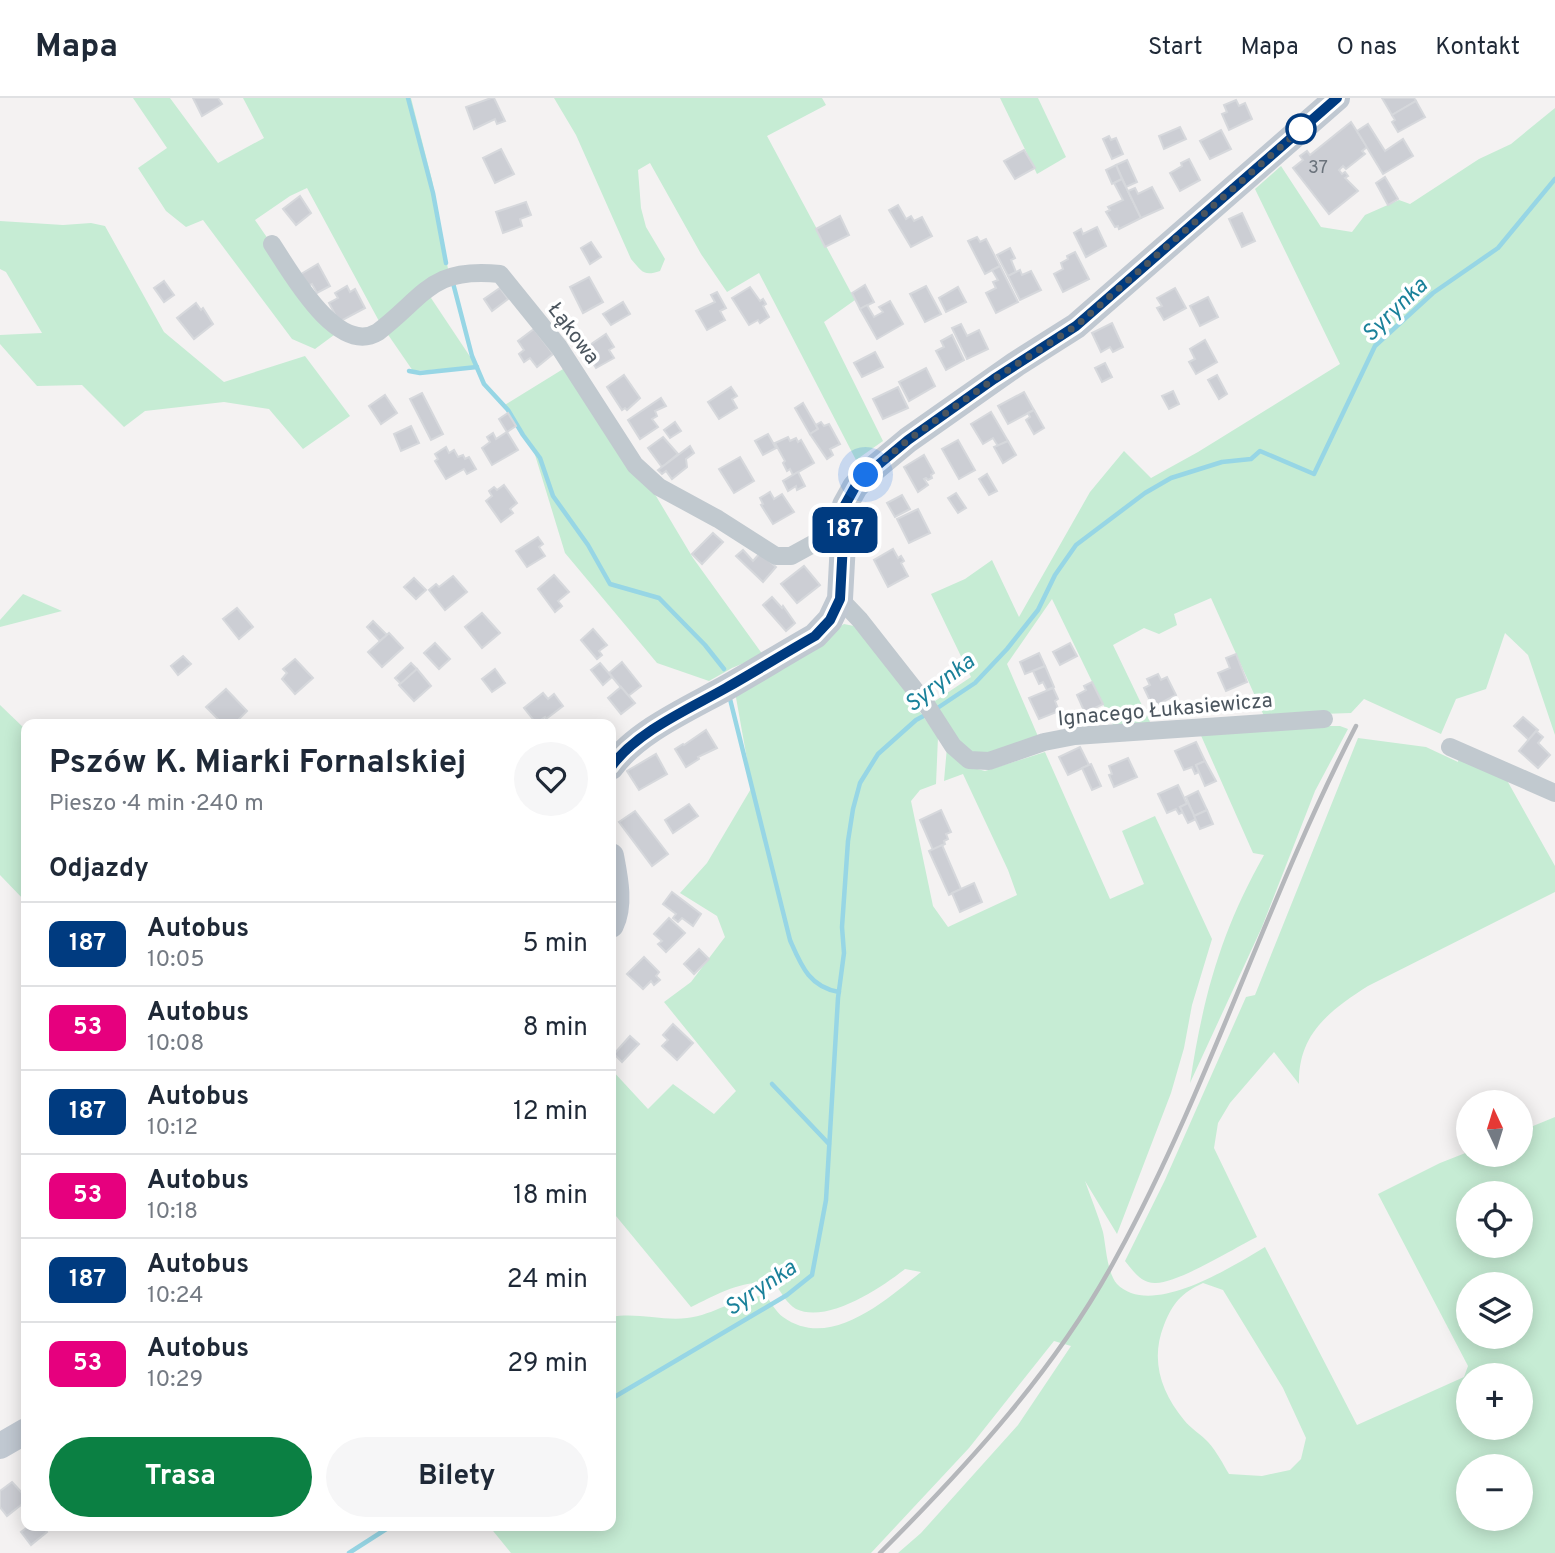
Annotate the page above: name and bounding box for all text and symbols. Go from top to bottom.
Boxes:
text: Mapa [35,27,118,69]
text: Start [1148,33,1203,63]
text: Mapa [1241,33,1299,63]
text: O nas [1337,33,1397,63]
text: Kontakt [1435,33,1520,63]
unlabelled marker [1286,114,1316,144]
house number: 37 [1308,157,1328,180]
water label: Syrynka [1357,272,1435,349]
street label: Łąkowa [541,298,605,370]
your location [848,457,883,492]
line badge: 187 [805,507,885,553]
text: 187 [826,515,864,545]
water label: Syrynka [900,648,982,720]
street label: Ignacego Łukasiewicza [1056,688,1274,733]
button: heart [514,742,588,816]
text: Pszów K. Miarki Fornalskiej [49,743,466,785]
text: Pieszo · 4 min · 240 m [49,790,264,819]
text: Odjazdy [49,853,149,886]
text: Autobus [147,913,249,946]
text: 5 min [522,928,588,961]
text: 187 [69,929,106,959]
text: 10:05 [147,946,205,975]
text: Autobus [147,997,249,1030]
text: 8 min [523,1012,588,1045]
text: 53 [73,1013,102,1043]
text: 10:08 [147,1030,204,1059]
text: Autobus [147,1081,249,1114]
north arrow [1456,1090,1533,1167]
map controls [1456,1090,1533,1531]
text: 12 min [513,1096,588,1129]
text: 187 [69,1097,106,1127]
text: 10:12 [147,1114,198,1143]
text: Autobus [147,1165,249,1198]
text: 18 min [513,1180,588,1213]
text: 53 [73,1181,102,1211]
button: locate [1456,1181,1533,1258]
text: 10:18 [147,1198,198,1227]
text: Autobus [147,1249,249,1282]
water label: Syrynka [720,1254,803,1324]
text: 24 min [507,1264,588,1297]
text: 187 [69,1265,106,1295]
button: layers [1456,1272,1533,1349]
text: 10:24 [147,1282,204,1311]
text: Autobus [147,1333,249,1366]
text: 29 min [507,1348,588,1381]
text: 53 [73,1349,102,1379]
button: + [1456,1363,1533,1440]
text: 10:29 [147,1366,203,1395]
button: Trasa [49,1437,312,1517]
button: Bilety [326,1437,588,1517]
button: − [1456,1454,1533,1531]

